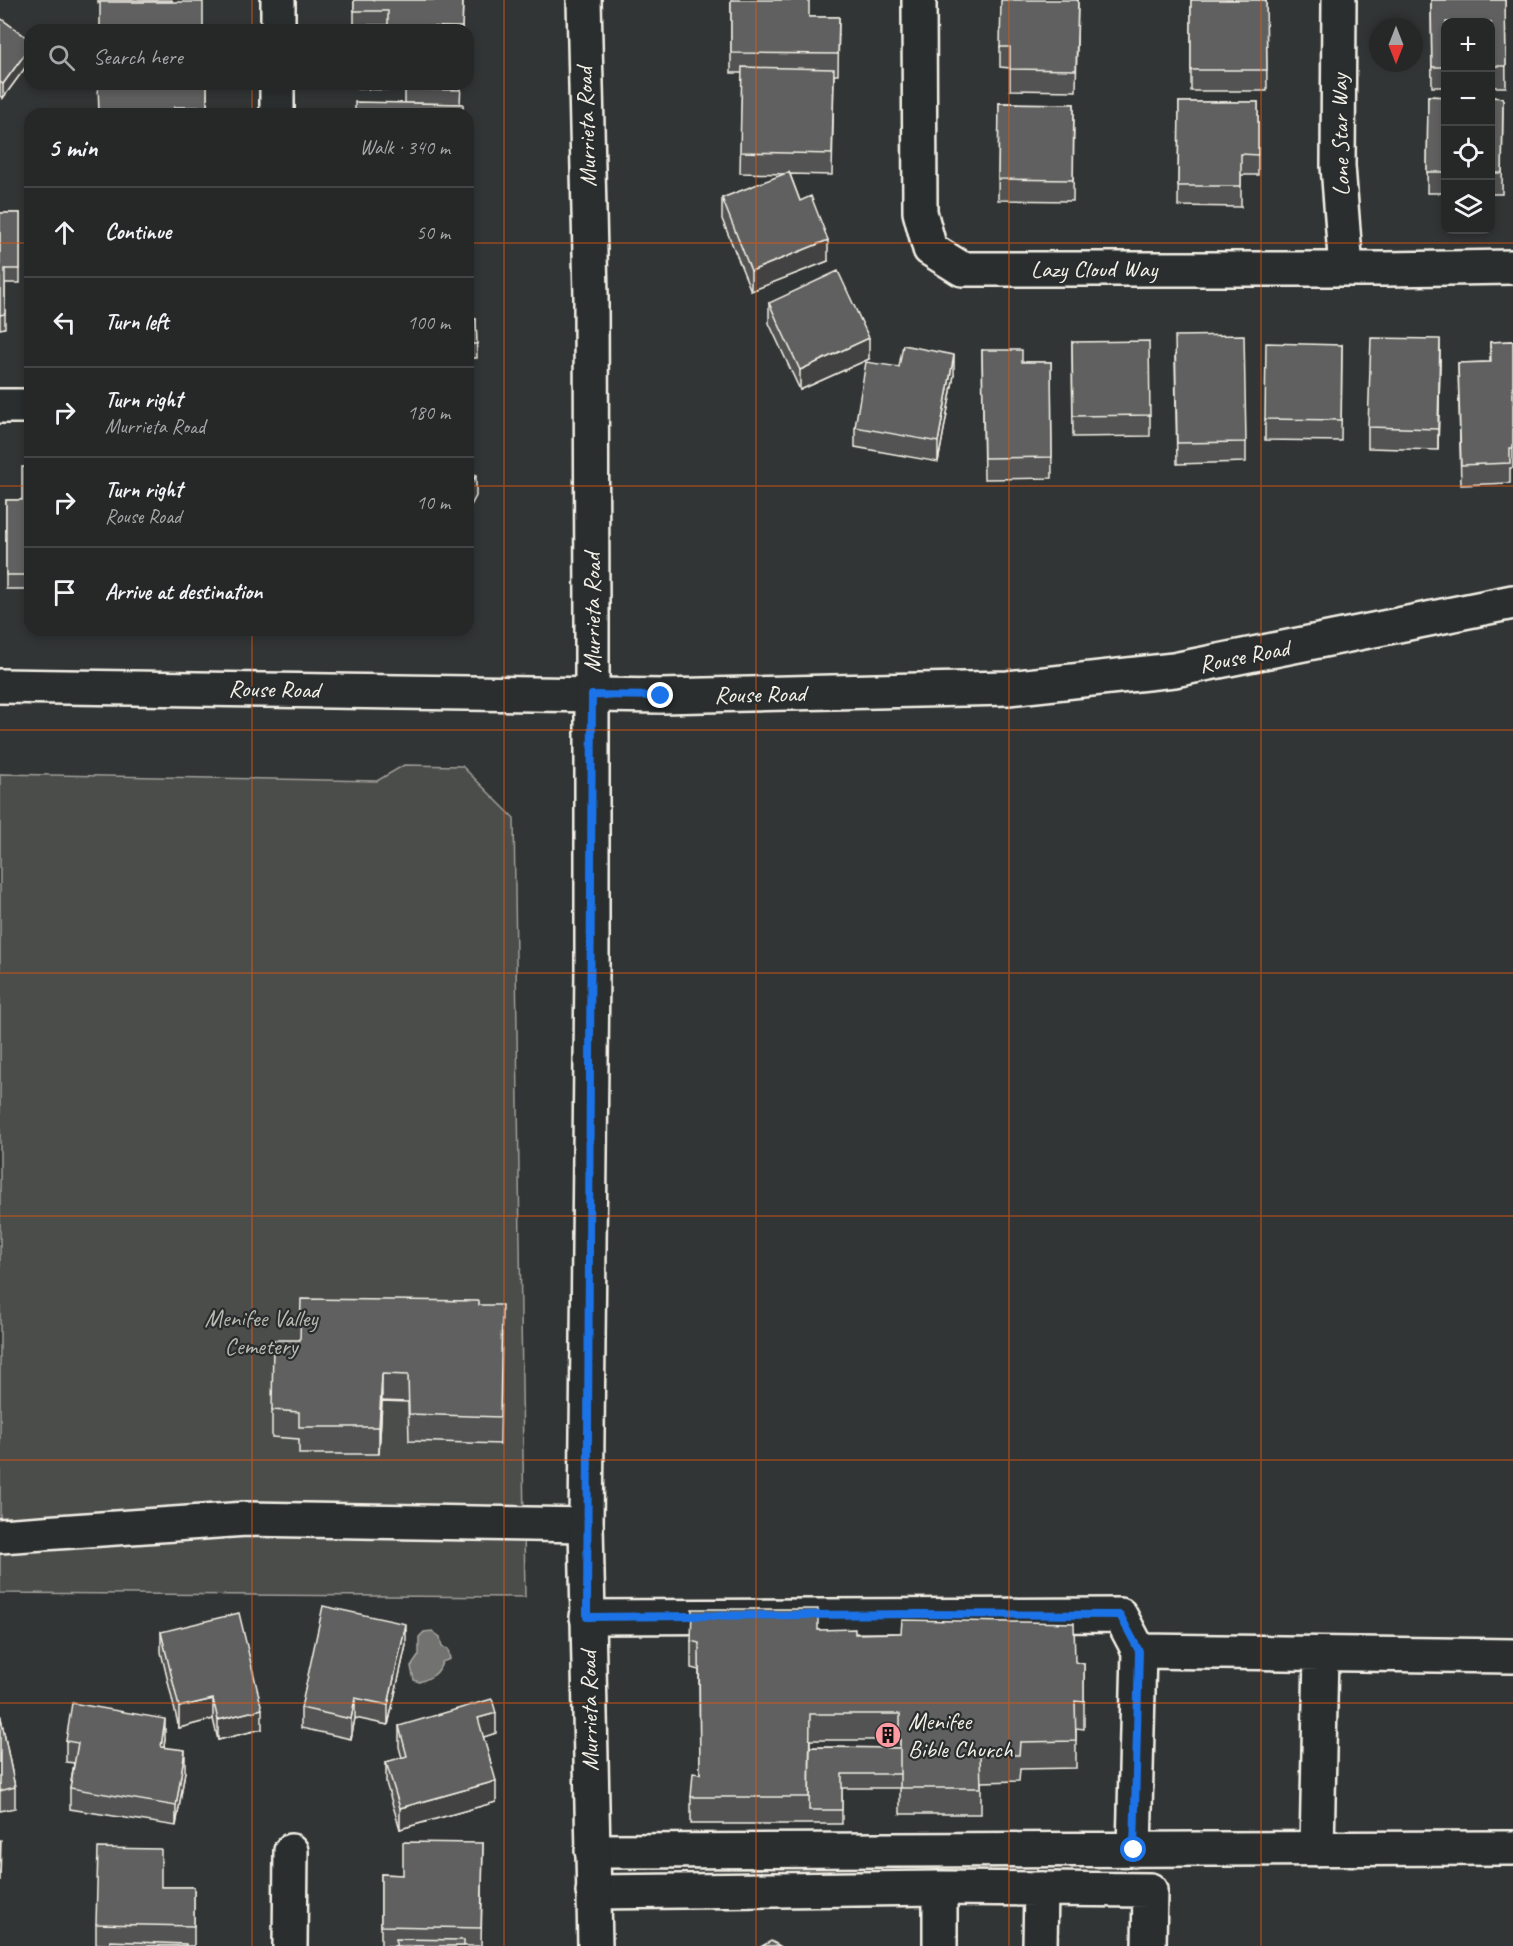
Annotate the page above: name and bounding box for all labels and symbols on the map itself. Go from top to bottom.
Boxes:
north arrow [1369,18,1423,72]
street label: Murrieta Road [569,63,603,188]
street label: Lone Star Way [1324,72,1356,196]
street label: Lazy Cloud Way [1031,254,1159,284]
street label: Murrieta Road [577,549,607,673]
street label: Rouse Road [1196,632,1295,679]
street label: Rouse Road [228,673,323,705]
street label: Rouse Road [714,678,809,710]
route end [647,682,673,708]
park label: Menifee Valley Cemetery [204,1303,319,1361]
street label: Murrieta Road [573,1647,605,1771]
place label: Menifee Bible Church [908,1706,1014,1764]
building icon: Menifee Bible Church [873,1720,903,1750]
route start [1120,1836,1146,1862]

